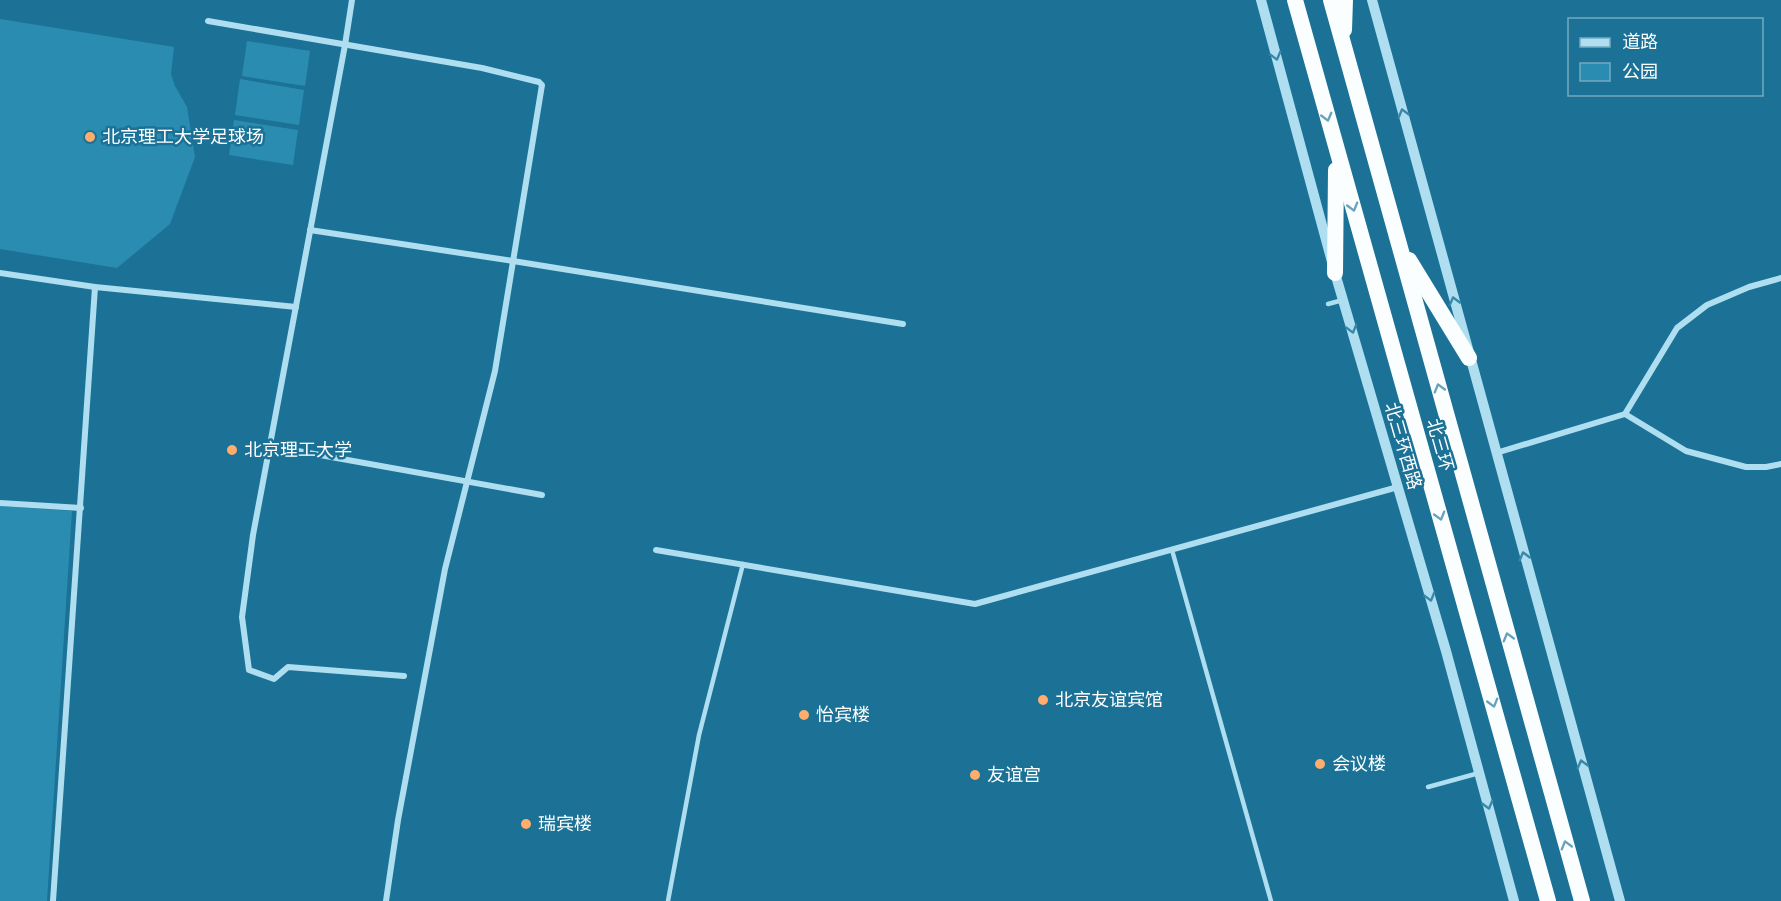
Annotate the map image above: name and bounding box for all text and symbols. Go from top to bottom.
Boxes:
legend [1568,18,1763,96]
text: 道路 [1622,31,1658,53]
one-way arrow [1269,51,1281,61]
text: 公园 [1622,61,1658,83]
one-way arrow [1398,108,1410,119]
one-way arrow [1320,112,1333,122]
place label: 北京理工大学足球场 [102,126,264,148]
marker: 北京理工大学足球场 [83,130,97,144]
one-way arrow [1345,202,1358,212]
one-way arrow [1448,296,1461,306]
one-way arrow [1345,323,1357,334]
one-way arrow [1434,383,1446,394]
street label: 北三环西路 [1380,400,1426,492]
street label: 北三环 [1422,416,1458,474]
place label: 北京理工大学 [244,439,352,461]
marker: 北京理工大学 [225,443,239,457]
one-way arrow [1433,510,1445,521]
one-way arrow [1519,551,1531,561]
one-way arrow [1423,591,1435,602]
one-way arrow [1503,632,1515,642]
place label: 北京友谊宾馆 [1055,689,1163,711]
marker: 北京友谊宾馆 [1036,693,1050,707]
one-way arrow [1486,698,1498,708]
place label: 怡宾楼 [816,704,870,726]
marker: 怡宾楼 [797,708,811,722]
place label: 会议楼 [1332,753,1386,775]
marker: 会议楼 [1313,757,1327,771]
one-way arrow [1576,759,1589,769]
place label: 友谊宫 [987,764,1041,786]
marker: 友谊宫 [968,768,982,782]
one-way arrow [1481,799,1493,810]
place label: 瑞宾楼 [538,813,592,835]
marker: 瑞宾楼 [519,817,533,831]
one-way arrow [1561,840,1573,851]

